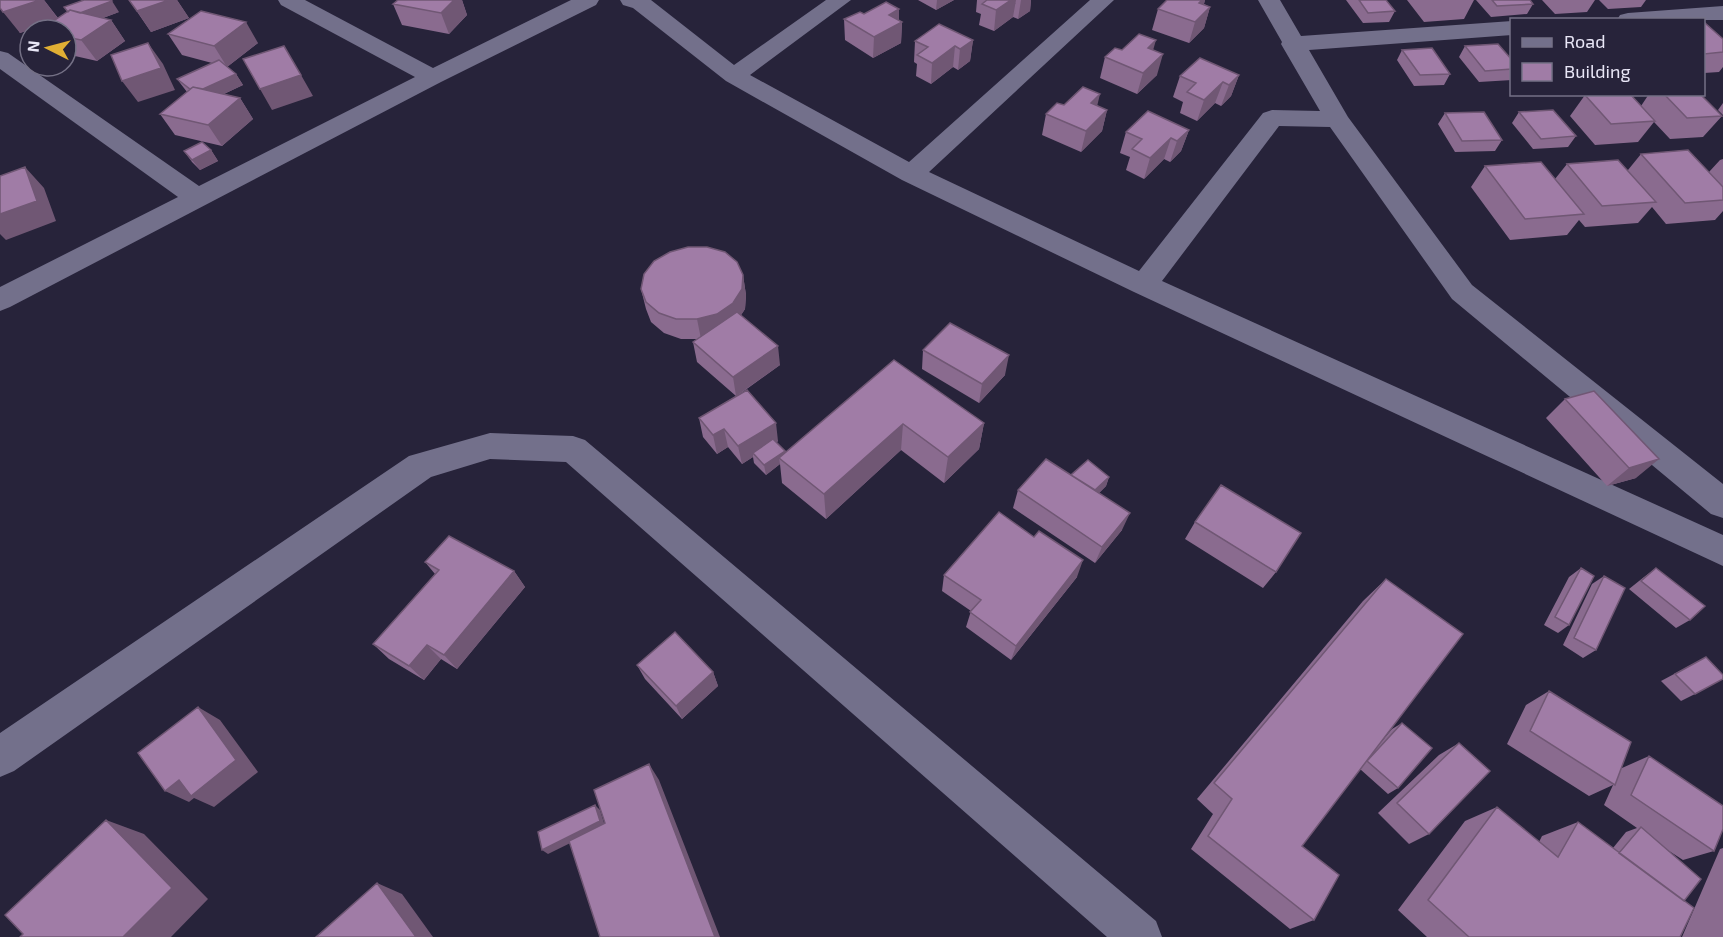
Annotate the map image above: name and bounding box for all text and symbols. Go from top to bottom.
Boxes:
north arrow [18,18,78,78]
legend [1510,18,1705,96]
text: Road [1564,30,1605,52]
text: N [23,40,43,53]
text: Building [1564,60,1631,82]

